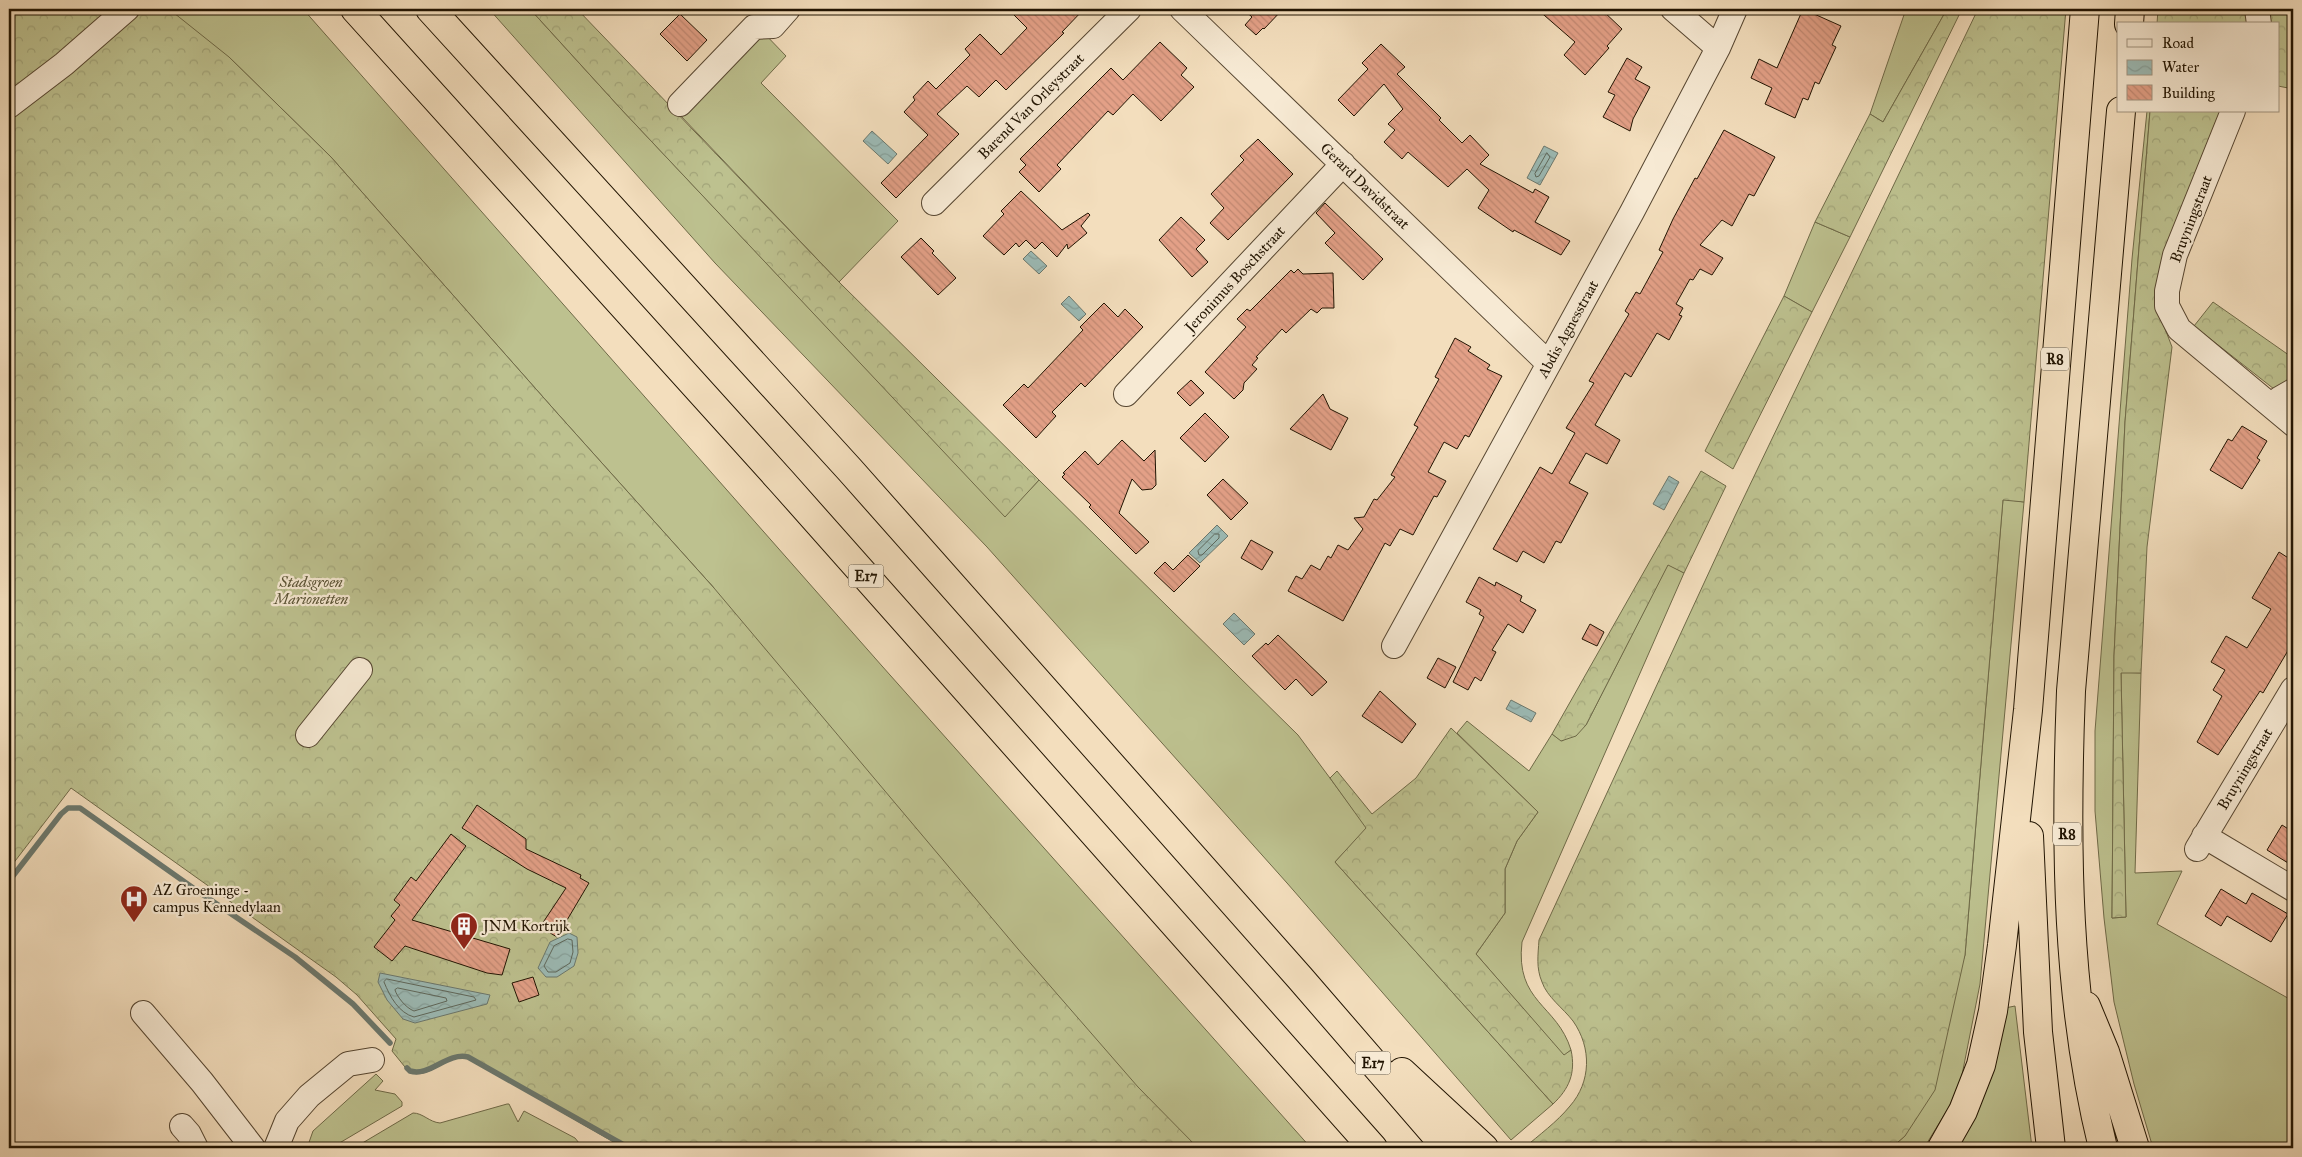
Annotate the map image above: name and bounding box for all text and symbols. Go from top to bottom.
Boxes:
legend [2117,22,2280,112]
text: Road [2162,34,2194,52]
street label: Barend Van Orleystraat [974,49,1088,163]
text: Water [2162,58,2199,76]
text: Building [2162,84,2216,102]
street label: Gerard Davidstraat [1317,139,1414,234]
street label: Bruyningstraat [2166,172,2216,265]
street label: Jeronimus Boschstraat [1180,222,1290,338]
street label: Abdis Agnesstraat [1533,276,1603,382]
road number: R8 [2041,348,2069,370]
road number: E17 [848,564,884,588]
park label: Stadsgroen Marionetten [272,573,348,608]
street label: Bruyningstraat [2214,724,2277,813]
road number: R8 [2053,822,2081,846]
place label: AZ Groeninge - campus Kennedylaan [152,881,281,916]
hospital icon: AZ Groeninge - campus Kennedylaan [119,884,149,923]
building icon: JNM Kortrijk [449,911,479,950]
place label: JNM Kortrijk [481,917,570,936]
road number: E17 [1356,1052,1390,1074]

